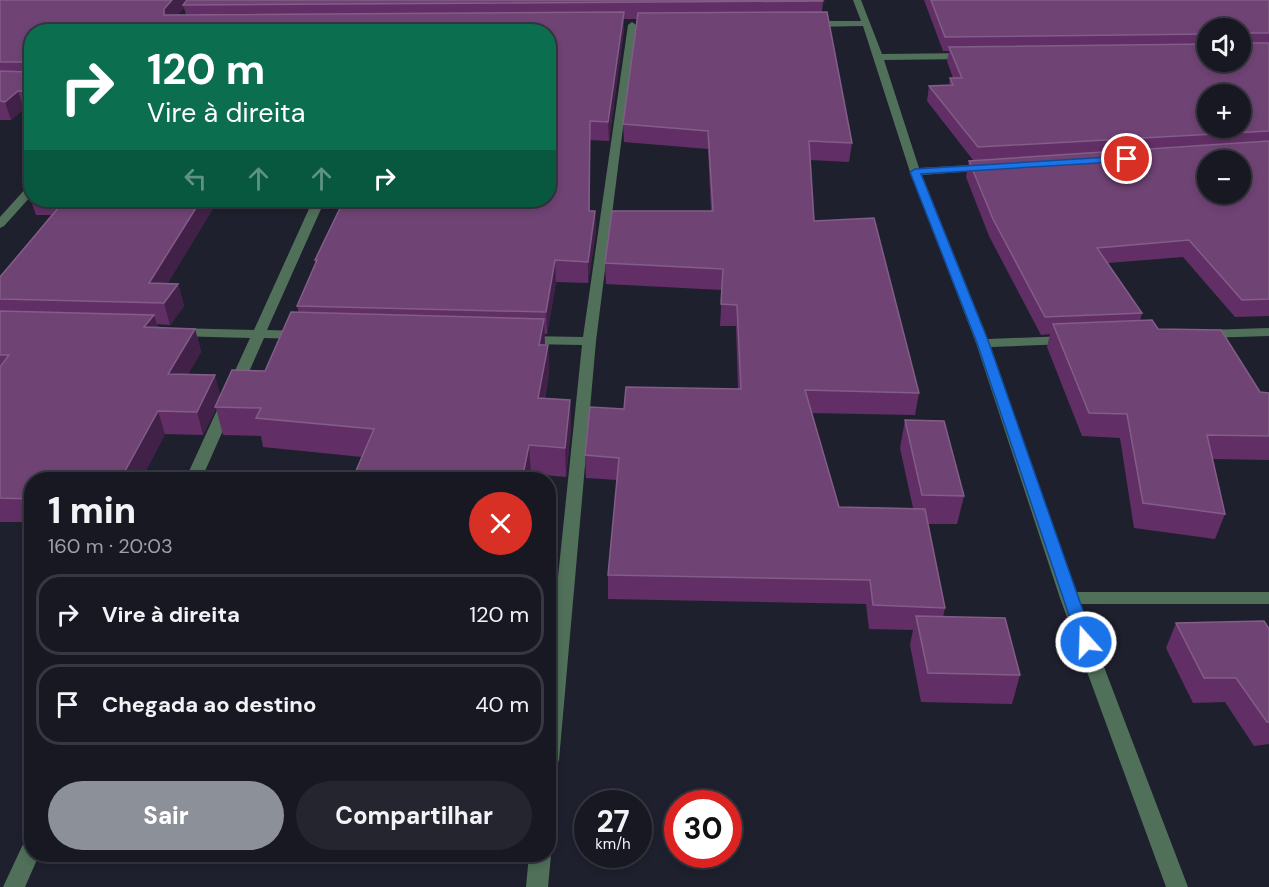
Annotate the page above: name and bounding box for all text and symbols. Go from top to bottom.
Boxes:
map controls [1197,18,1251,204]
button: sound [1197,18,1251,72]
text: 120 m [147,42,265,97]
icon: right [48,48,126,126]
button: + [1197,84,1251,138]
text: Vire à direita [147,95,305,130]
pin [1101,133,1152,184]
icon: arrive [1110,142,1143,175]
button: − [1197,150,1251,204]
icon: left [179,162,212,195]
icon: ahead [242,162,275,195]
icon: ahead [305,162,338,195]
icon: right [368,162,401,195]
text: 1 min [48,487,136,534]
button: close [469,492,532,555]
text: 160 m · 20:03 [48,533,173,559]
icon: right [51,598,84,631]
text: Vire à direita [102,600,240,629]
text: 120 m [469,600,529,629]
position arrow [1054,610,1118,674]
icon: arrive [51,688,84,721]
text: Chegada ao destino [102,690,316,719]
text: 40 m [475,690,529,719]
button: Sair [48,781,284,850]
button: Compartilhar [296,781,532,850]
speed limit sign: 30 [664,790,742,868]
text: 27 [596,802,630,841]
text: km/h [595,834,631,854]

